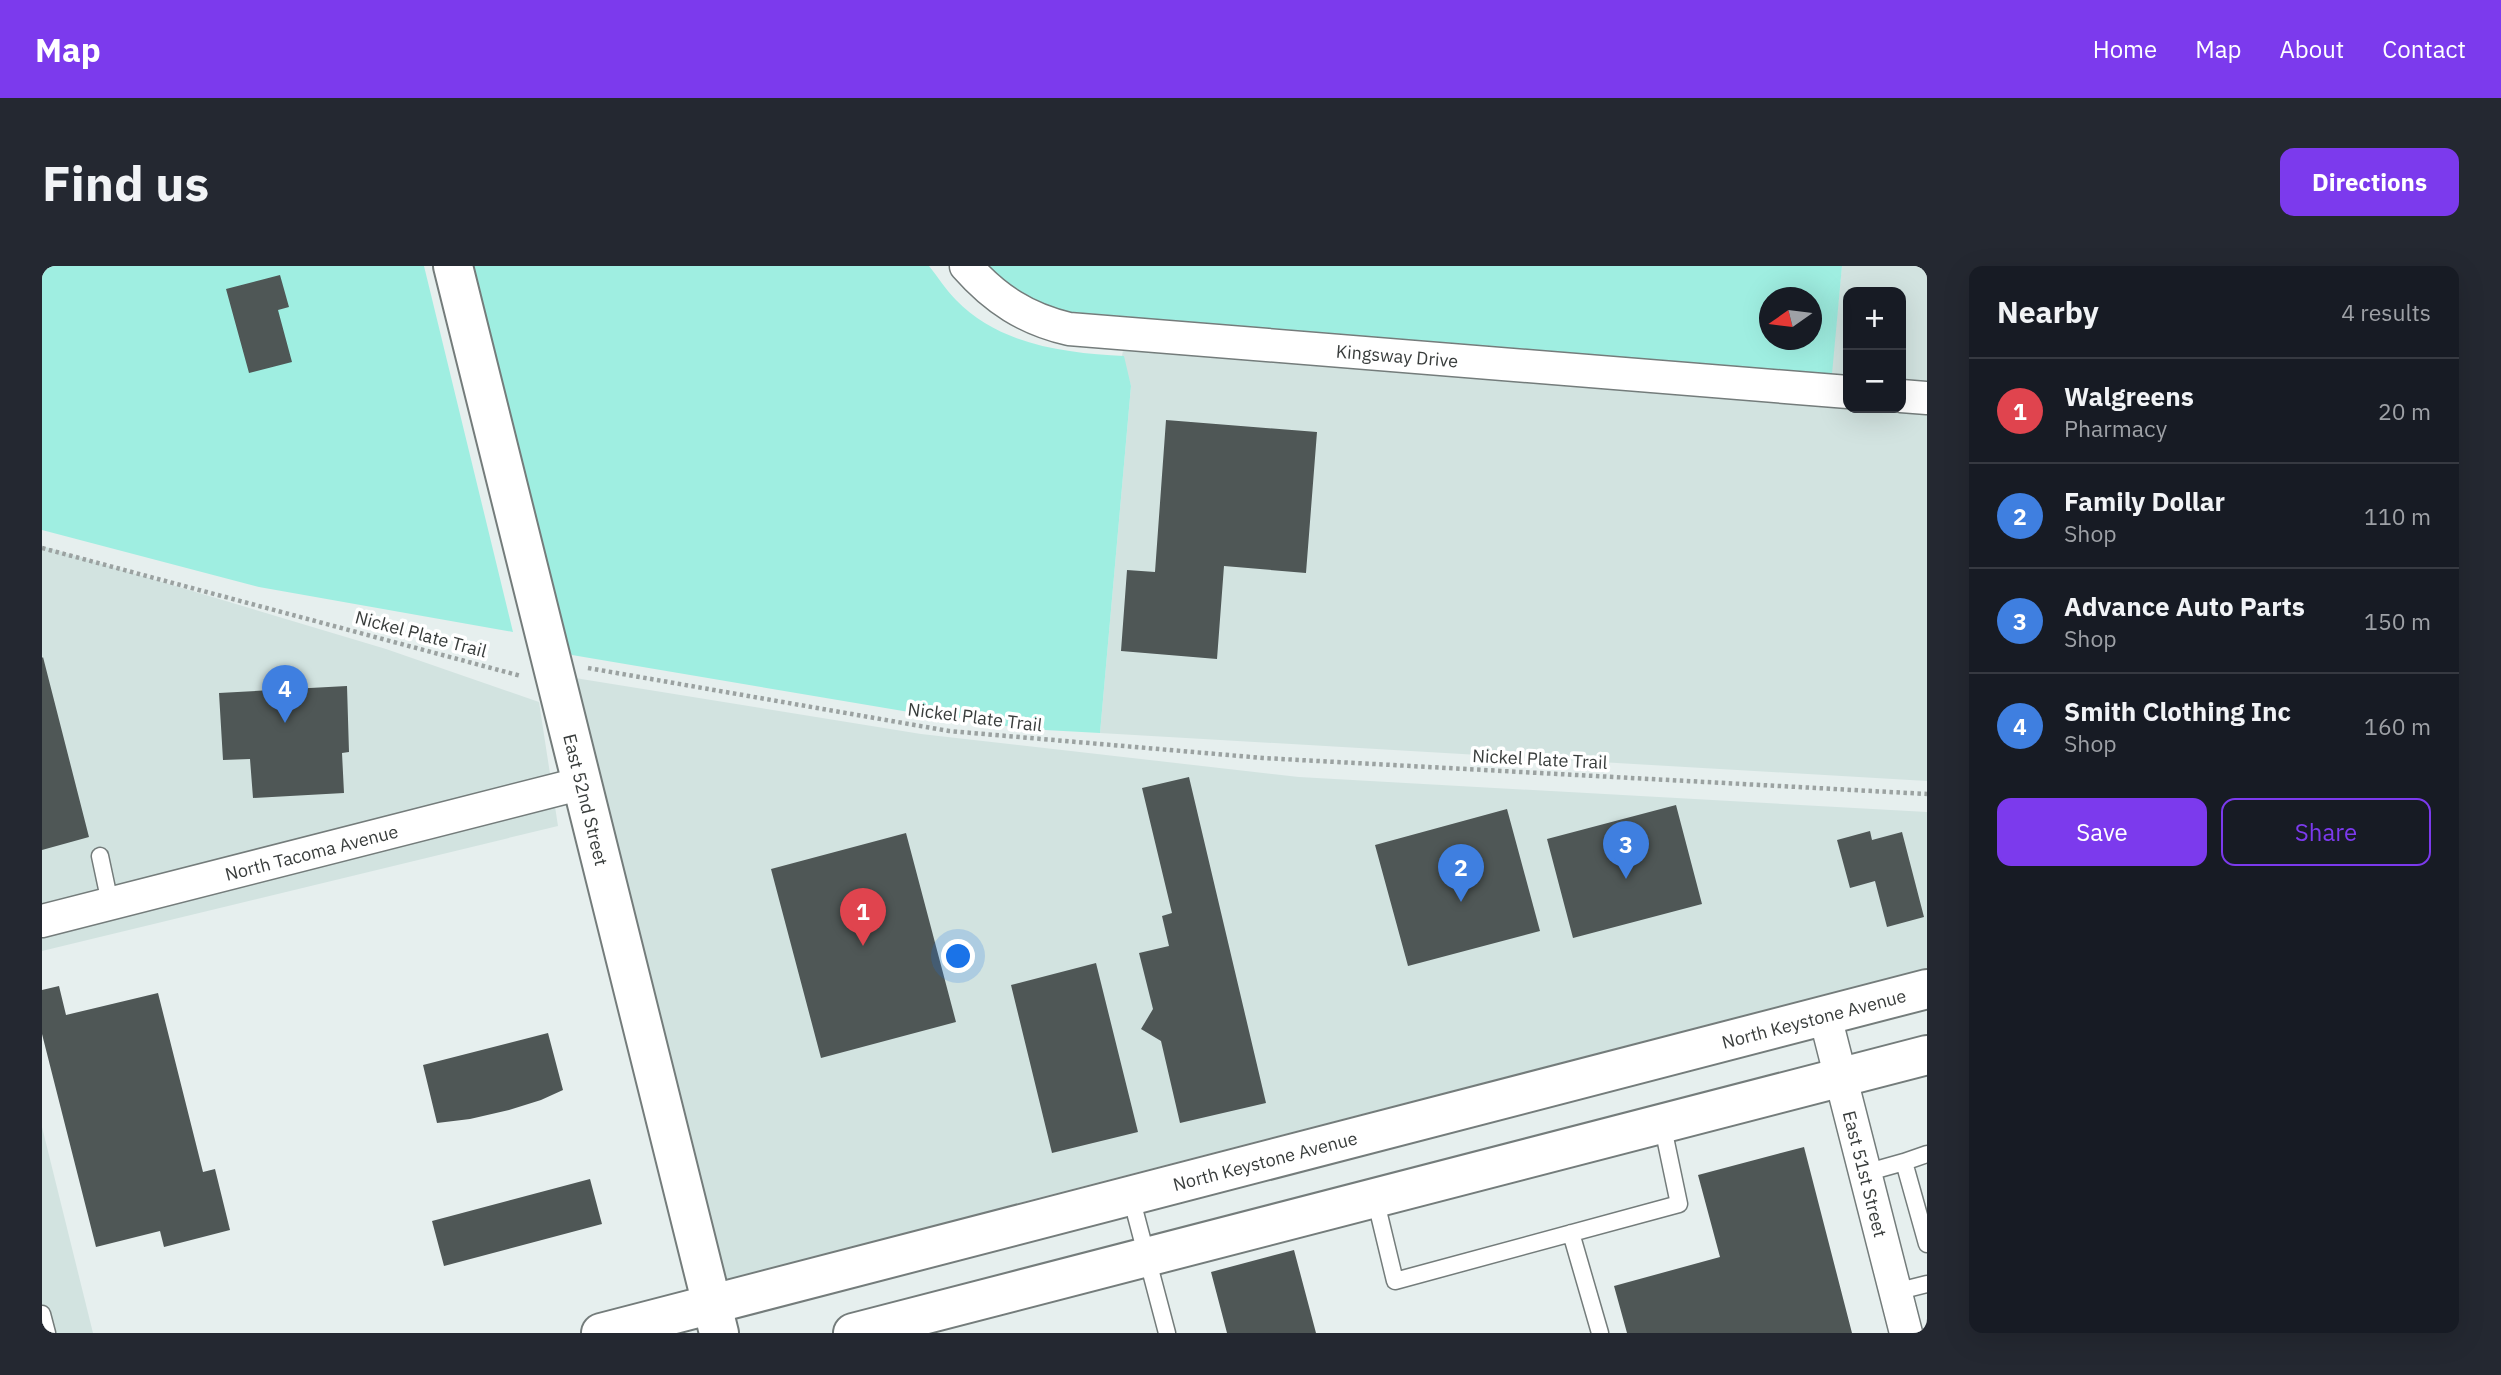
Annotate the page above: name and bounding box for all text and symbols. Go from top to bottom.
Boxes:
text: Map [35,28,101,71]
text: Home [2093,33,2157,65]
text: Map [2195,33,2241,65]
text: About [2279,33,2344,65]
text: Contact [2382,33,2466,65]
button: Directions [2280,148,2459,216]
text: Find us [42,151,209,214]
north arrow [1759,287,1822,350]
map controls [1843,287,1906,413]
button: + [1843,287,1906,350]
text: Nearby [1997,292,2099,331]
text: 4 results [2341,297,2431,327]
street label: Kingsway Drive [1335,339,1459,372]
button: − [1843,350,1906,413]
text: Walgreens [2064,379,2194,413]
text: 1 [2013,396,2027,426]
text: 20 m [2378,396,2431,426]
text: Pharmacy [2064,413,2167,443]
text: Family Dollar [2064,484,2225,518]
text: 2 [2013,501,2027,531]
text: 110 m [2364,501,2431,531]
text: Shop [2064,518,2117,548]
text: Advance Auto Parts [2064,589,2305,623]
street label: Nickel Plate Trail [353,605,489,663]
text: 3 [2013,606,2027,636]
text: 150 m [2364,606,2431,636]
text: Shop [2064,623,2117,653]
pin: 4 [262,665,308,723]
text: Smith Clothing Inc [2064,694,2291,728]
street label: Nickel Plate Trail [906,697,1044,737]
text: 4 [2013,711,2027,741]
text: 160 m [2364,711,2431,741]
text: Shop [2064,728,2117,758]
street label: East 52nd Street [559,731,614,868]
street label: Nickel Plate Trail [1472,744,1608,774]
button: Save [1997,798,2207,866]
button: Share [2221,798,2431,866]
street label: North Tacoma Avenue [222,819,400,885]
pin: 3 [1603,821,1649,879]
pin: 2 [1438,844,1484,902]
pin: 1 [840,888,886,946]
your location [941,939,975,973]
street label: North Keystone Avenue [1719,983,1909,1053]
street label: East 51st Street [1838,1108,1893,1240]
street label: North Keystone Avenue [1170,1126,1360,1196]

